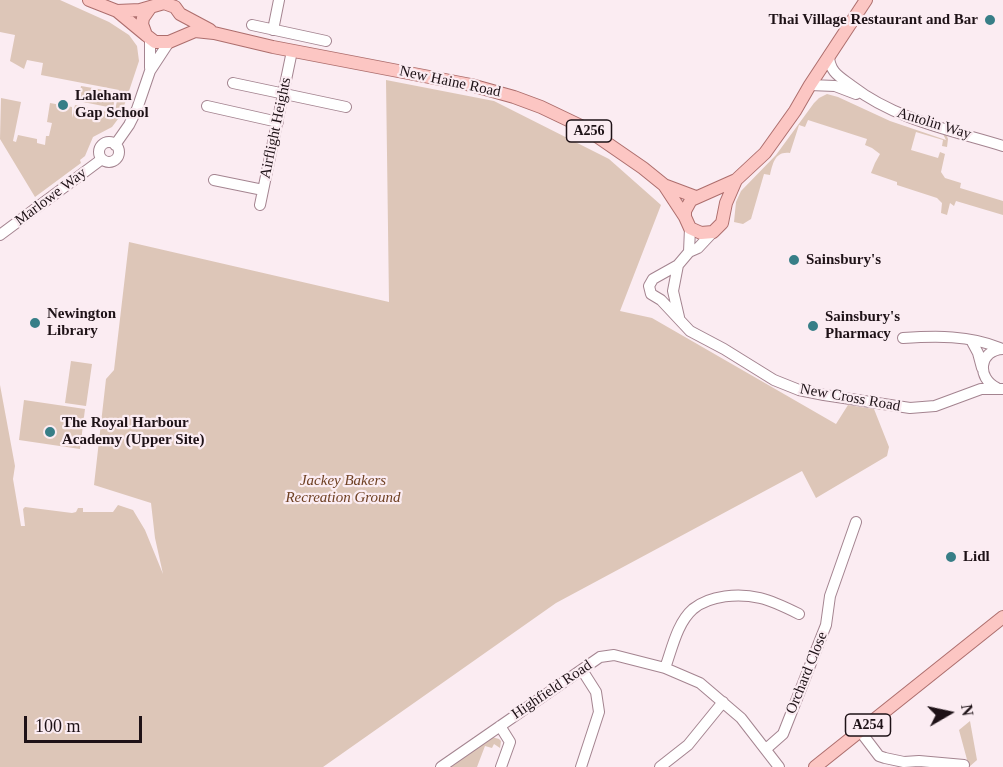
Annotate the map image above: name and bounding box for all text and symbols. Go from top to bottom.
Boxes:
place label: Thai Village Restaurant and Bar [769,11,978,29]
marker: Thai Village Restaurant and Bar [983,13,997,27]
street label: New Haine Road [398,62,502,102]
street label: Airflight Heights [256,76,296,180]
place label: Laleham Gap School [75,87,149,122]
marker: Laleham Gap School [56,98,70,112]
street label: Antolin Way [895,104,973,144]
road number: A256 [566,120,612,142]
street label: Marlowe Way [12,164,90,230]
place label: Sainsbury's [806,251,881,269]
marker: Sainsbury's [787,253,801,267]
place label: Newington Library [47,305,116,340]
place label: Sainsbury's Pharmacy [825,308,900,343]
marker: Newington Library [28,316,42,330]
marker: Sainsbury's Pharmacy [806,319,820,333]
street label: New Cross Road [798,380,902,416]
place label: The Royal Harbour Academy (Upper Site) [62,414,204,449]
marker: The Royal Harbour Academy (Upper Site) [43,425,57,439]
park label: Jackey Bakers Recreation Ground [285,472,401,507]
place label: Lidl [963,548,990,566]
marker: Lidl [944,550,958,564]
street label: Orchard Close [782,629,832,717]
street label: Highfield Road [508,657,596,723]
north arrow [919,683,979,743]
text: N [958,703,977,717]
scale bar [27,704,146,742]
road number: A254 [846,714,890,736]
text: 100 m [35,716,81,736]

